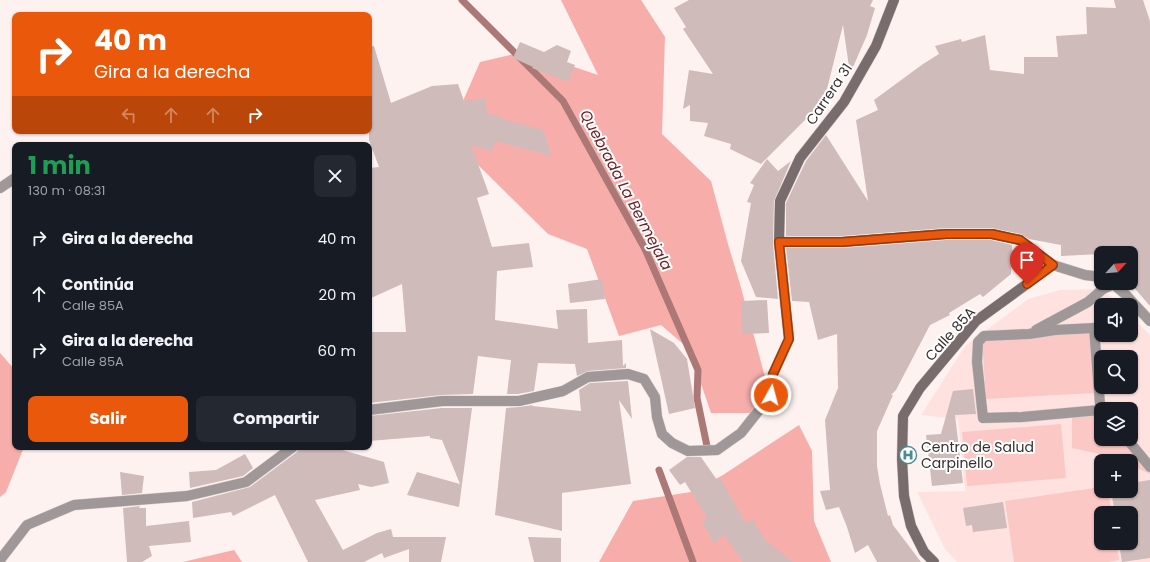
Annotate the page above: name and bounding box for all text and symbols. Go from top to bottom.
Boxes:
text: 40 m [94,21,167,60]
icon: right [28,28,80,80]
text: Gira a la derecha [94,59,250,84]
street label: Carrera 31 [801,59,857,129]
icon: left [118,104,140,126]
icon: ahead [160,104,182,126]
icon: ahead [202,104,224,126]
icon: right [244,104,266,126]
water label: Quebrada La Bermejala [575,106,678,274]
text: 1 min [28,149,91,182]
button: close [314,155,356,197]
text: 130 m · 08:31 [28,181,106,200]
icon: right [28,227,50,249]
text: Gira a la derecha [62,228,193,249]
text: 40 m [318,228,356,249]
pin [1010,243,1044,284]
north arrow [1094,246,1138,290]
map controls [1094,246,1138,550]
icon: arrive [1016,249,1038,271]
text: Continúa [62,274,134,295]
icon: ahead [28,283,50,305]
text: 20 m [318,284,356,305]
text: Calle 85A [62,296,124,315]
button: sound [1094,298,1138,342]
street label: Calle 85A [920,303,980,365]
text: Gira a la derecha [62,330,193,351]
icon: right [28,339,50,361]
text: 60 m [318,340,356,361]
button: search [1094,350,1138,394]
text: Calle 85A [62,352,124,371]
position arrow [750,374,792,416]
button: Salir [28,396,188,442]
button: Compartir [196,396,356,442]
button: layers [1094,402,1138,446]
place label: Centro de Salud Carpinello [921,437,1034,473]
hospital icon: Centro de Salud Carpinello [898,445,918,465]
button: + [1094,454,1138,498]
button: − [1094,506,1138,550]

